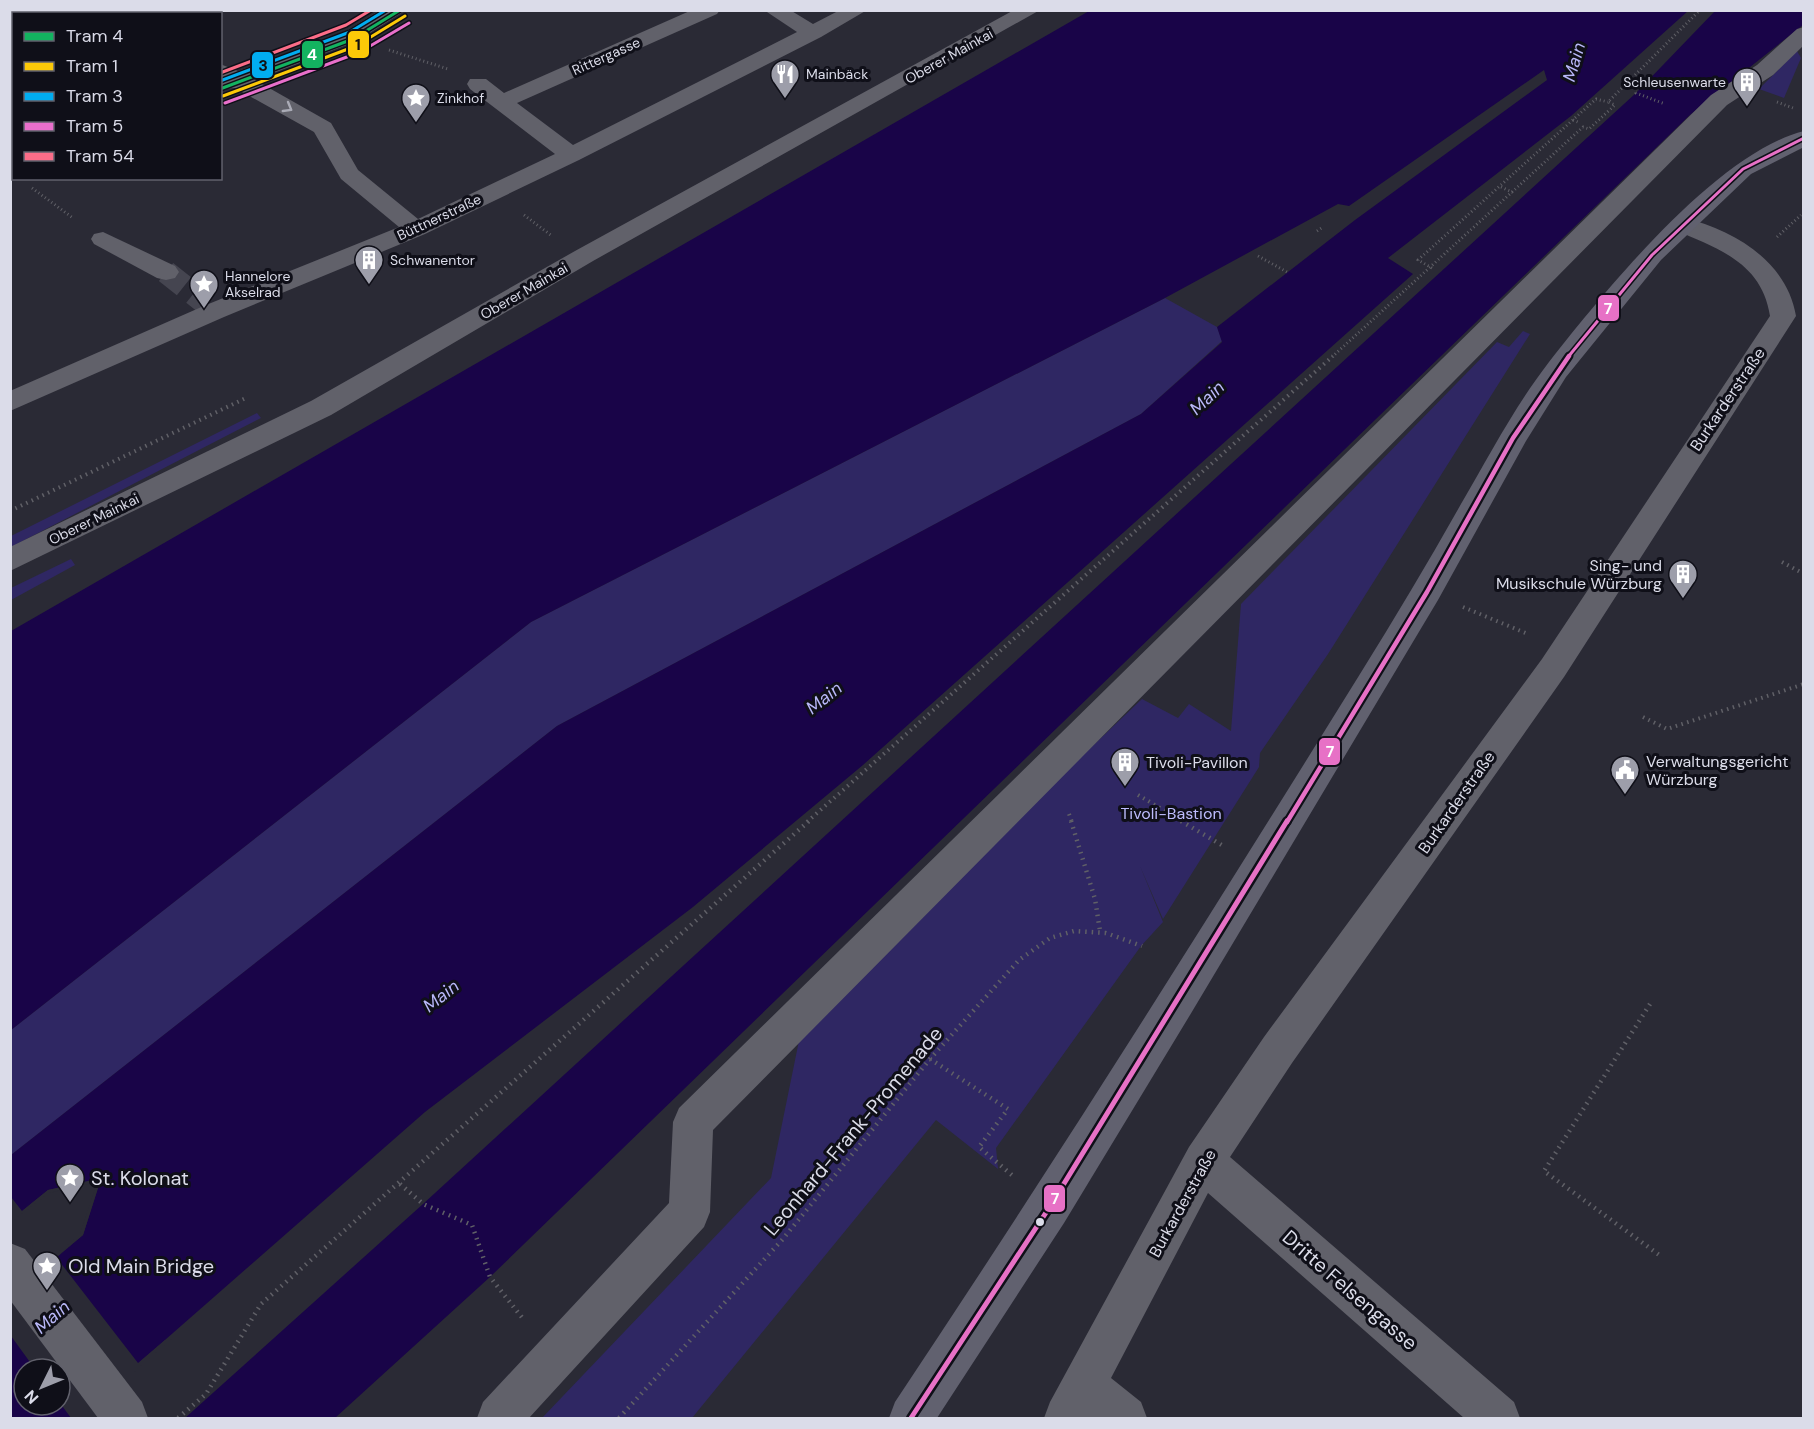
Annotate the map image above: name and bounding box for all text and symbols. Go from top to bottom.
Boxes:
legend [12,12,222,180]
text: Tram 4 [66,24,123,48]
street label: Oberer Mainkai [902,24,996,88]
line badge: 1 [347,30,370,59]
street label: Rittergasse [569,33,643,79]
text: 1 [355,34,361,55]
line badge: 4 [301,40,324,69]
water label: Main [1557,40,1591,84]
text: 4 [307,44,317,65]
line badge: 3 [251,51,274,79]
text: Tram 1 [66,54,118,78]
text: 3 [258,55,268,76]
restaurant icon: Mainbäck [769,58,801,100]
place label: Mainbäck [806,65,868,83]
building icon: Schleusenwarte [1731,66,1763,108]
place label: Schleusenwarte [1623,73,1726,91]
place icon: Zinkhof [400,82,432,124]
text: Tram 3 [66,84,123,108]
place label: Zinkhof [437,89,484,107]
one-way arrow [282,101,292,112]
text: Tram 5 [66,114,123,138]
text: Tram 54 [66,144,134,168]
street label: Büttnerstraße [394,190,484,244]
building icon: Schwanentor [353,244,385,286]
place label: Schwanentor [390,251,475,269]
street label: Oberer Mainkai [477,259,571,323]
place label: Hannelore Akselrad [225,267,291,301]
place icon: Hannelore Akselrad [188,268,220,310]
line badge: 7 [1597,294,1620,322]
text: 7 [1604,298,1613,319]
street label: Burkarderstraße [1685,344,1770,455]
water label: Main [1184,376,1230,420]
street label: Oberer Mainkai [46,489,142,549]
place label: Sing- und Musikschule Würzburg [1496,555,1662,594]
building icon: Sing- und Musikschule Würzburg [1667,558,1699,600]
water label: Main [801,676,847,720]
line badge: 7 [1318,737,1341,766]
text: 7 [1326,741,1335,762]
building icon: Tivoli-Pavillon [1109,746,1141,788]
street label: Burkarderstraße [1413,747,1499,858]
place label: Verwaltungsgericht Würzburg [1646,751,1789,790]
place label: Tivoli-Pavillon [1146,752,1248,773]
public building icon: Verwaltungsgericht Würzburg [1609,754,1641,796]
park label: Tivoli-Bastion [1120,803,1222,824]
water label: Main [418,974,464,1018]
street label: Leonhard-Frank-Promenade [758,1021,948,1241]
street label: Burkarderstraße [1144,1146,1221,1261]
place icon: St. Kolonat [54,1162,86,1204]
place label: St. Kolonat [91,1165,189,1191]
line badge: 7 [1043,1184,1066,1213]
text: 7 [1051,1188,1060,1209]
unlabelled marker [1034,1216,1046,1228]
street label: Dritte Felsengasse [1277,1224,1423,1356]
place icon: Old Main Bridge [31,1250,63,1292]
place label: Old Main Bridge [68,1253,214,1279]
water label: Main [29,1295,75,1339]
north arrow [12,1357,72,1417]
text: N [20,1385,43,1408]

